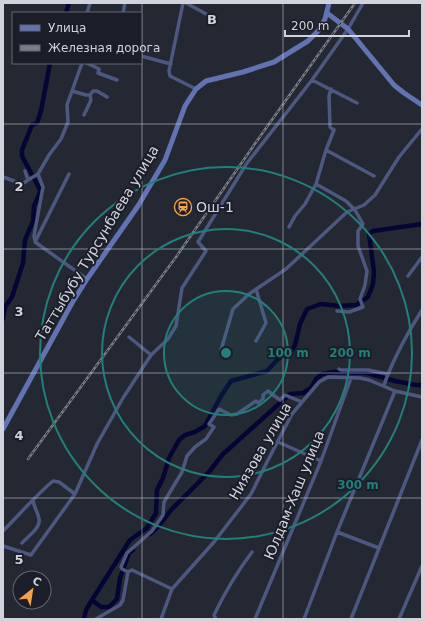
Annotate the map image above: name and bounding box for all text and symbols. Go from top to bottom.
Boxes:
legend [12,12,142,64]
text: B [207,12,217,27]
scale bar [285,12,409,38]
text: 200 m [291,19,329,33]
text: Улица [48,21,86,35]
text: Железная дорога [48,41,160,55]
street label: Таттыбубу Турсунбаева улица [32,142,162,344]
text: 2 [14,179,24,194]
station icon: Ош-1 [173,197,193,217]
place label: Ош-1 [196,199,234,215]
text: 3 [14,304,24,319]
centre of rings [219,346,233,360]
text: 100 m [267,346,309,360]
text: 200 m [329,346,371,360]
street label: Ниязова улица [226,399,294,503]
text: 4 [14,428,24,443]
street label: Юлдам-Хаш улица [261,428,327,562]
text: 300 m [337,478,379,492]
text: 5 [14,552,24,567]
north arrow [12,570,52,610]
text: С [30,574,43,589]

